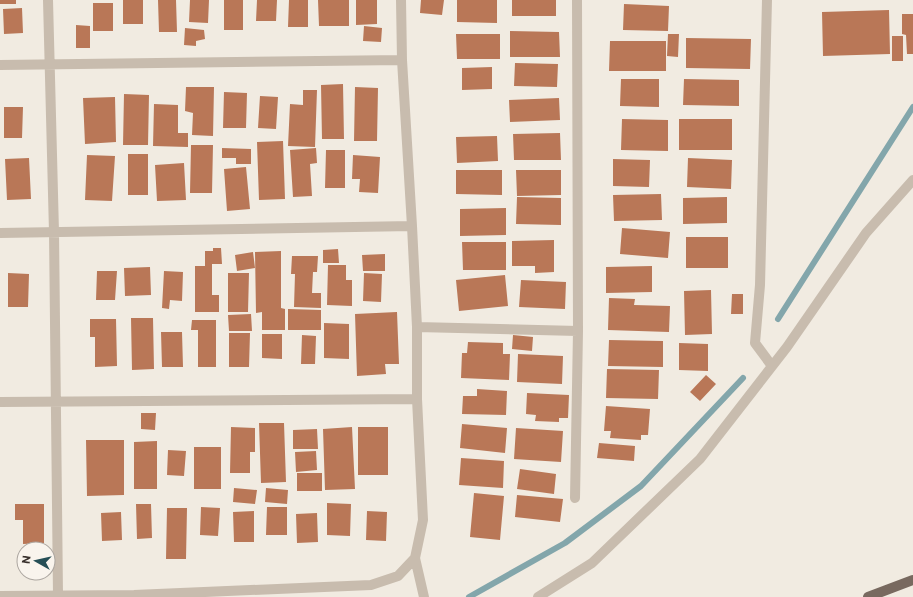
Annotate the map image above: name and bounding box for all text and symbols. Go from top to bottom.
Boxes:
north arrow [16,541,56,581]
text: N [19,555,33,565]

